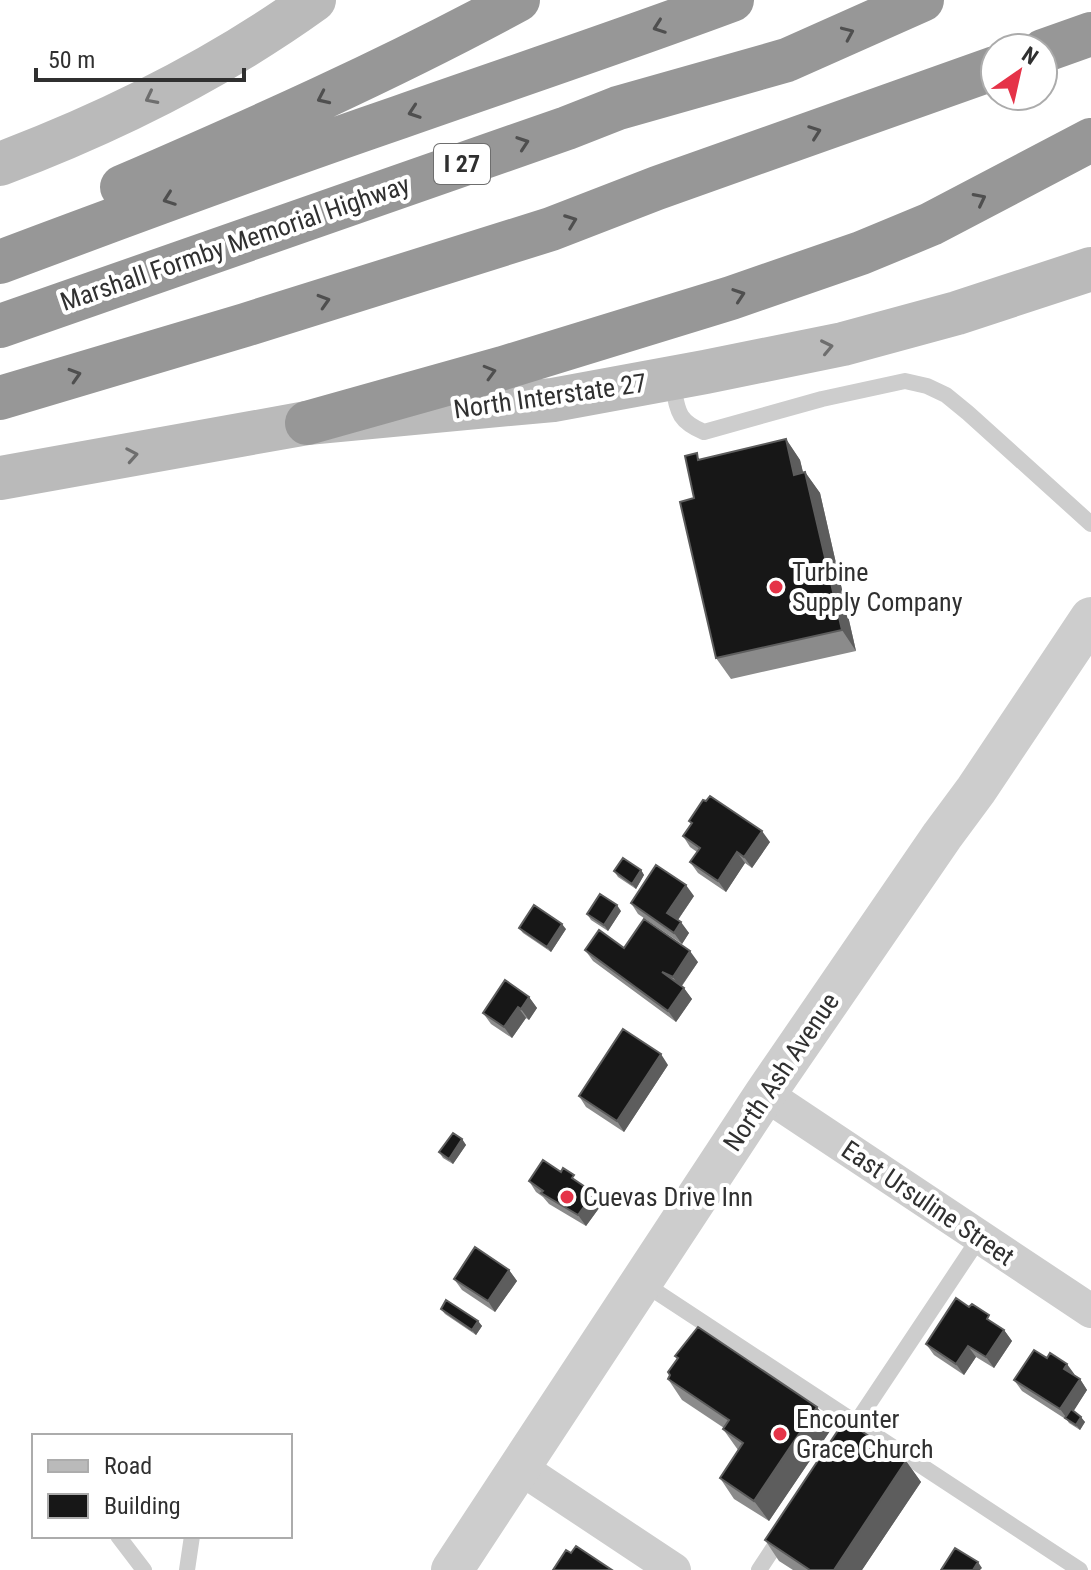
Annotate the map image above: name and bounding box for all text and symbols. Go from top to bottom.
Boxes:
one-way arrow [653,17,667,34]
one-way arrow [840,26,854,42]
scale bar [36,32,244,82]
north arrow [979,32,1059,112]
text: N [1017,42,1042,70]
text: 50 m [48,46,95,74]
one-way arrow [316,88,331,104]
one-way arrow [145,89,160,104]
one-way arrow [407,102,421,118]
one-way arrow [807,125,821,141]
one-way arrow [515,137,529,153]
road number: I 27 [434,144,490,184]
street label: Marshall Formby Memorial Highway [56,169,414,317]
one-way arrow [162,189,176,206]
one-way arrow [971,193,986,209]
one-way arrow [563,214,577,231]
one-way arrow [731,289,745,305]
one-way arrow [316,294,330,310]
one-way arrow [820,339,834,356]
one-way arrow [483,365,497,381]
one-way arrow [67,368,81,384]
street label: North Interstate 27 [452,368,648,424]
one-way arrow [125,447,139,464]
place label: Turbine Supply Company [792,557,963,617]
marker: Turbine Supply Company [767,578,785,596]
street label: North Ash Avenue [717,987,845,1157]
street label: East Ursuline Street [836,1134,1020,1272]
place label: Cuevas Drive Inn [583,1182,753,1212]
marker: Cuevas Drive Inn [558,1188,576,1206]
place label: Encounter Grace Church [796,1404,934,1464]
marker: Encounter Grace Church [771,1425,789,1443]
legend [32,1434,292,1538]
text: Road [104,1452,152,1480]
text: Building [104,1492,181,1520]

